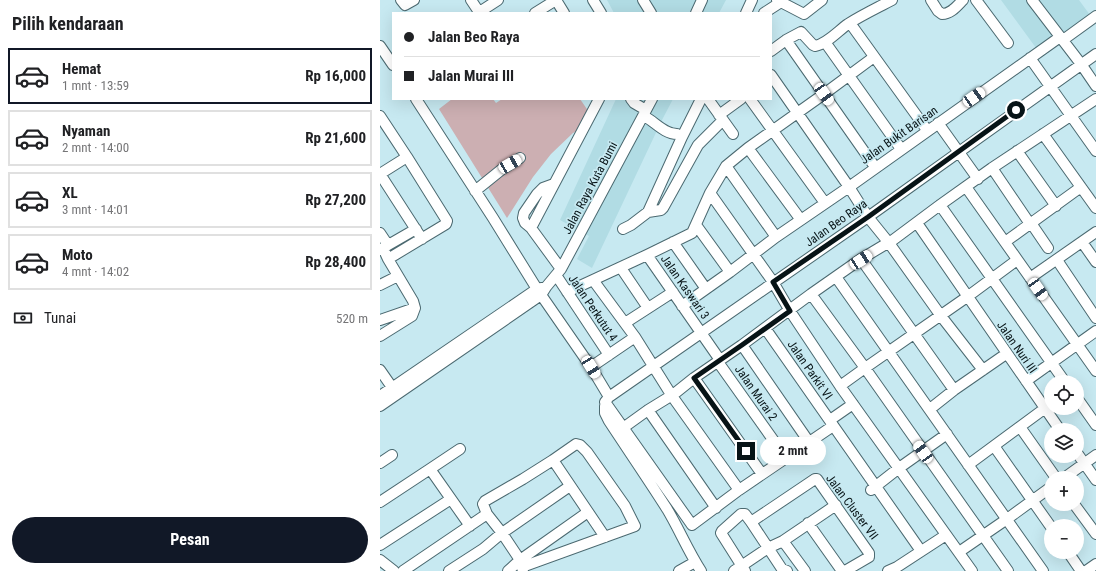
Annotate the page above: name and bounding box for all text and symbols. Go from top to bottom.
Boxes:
text: Pilih kendaraan [12,13,124,34]
text: Jalan Beo Raya [428,28,520,46]
icon: car [14,58,50,94]
text: Hemat [62,60,101,78]
text: Rp 16,000 [305,67,366,85]
text: Jalan Murai III [428,67,514,85]
text: 1 mnt · 13:59 [62,78,129,93]
car [812,81,836,107]
car [961,85,987,109]
route start [1007,101,1025,119]
street label: Jalan Bukit Barisan [858,103,941,167]
icon: car [14,120,50,156]
text: Nyaman [62,122,110,140]
text: Rp 21,600 [305,129,366,147]
street label: Jalan Raya Kuta Bumi [560,139,620,237]
text: 2 mnt · 14:00 [62,140,129,155]
car [497,153,523,175]
icon: car [14,182,50,218]
text: XL [62,184,78,202]
text: Rp 27,200 [305,191,366,209]
street label: Jalan Beo Raya [802,196,870,249]
text: 3 mnt · 14:01 [62,202,129,217]
icon: car [14,244,50,280]
text: Moto [62,246,93,264]
car [848,248,874,272]
street label: Jalan Kaswari 3 [658,252,712,322]
text: Rp 28,400 [305,253,366,271]
text: 4 mnt · 14:02 [62,264,129,279]
street label: Jalan Perkutut 4 [566,272,620,344]
car [1026,276,1050,302]
icon: cash [12,307,34,329]
text: Tunai [44,309,76,327]
text: 520 m [336,311,368,326]
street label: Jalan Nuri III [994,318,1040,376]
street label: Jalan Parkit VI [785,338,835,402]
car [580,354,602,380]
street label: Jalan Murai 2 [732,363,780,423]
map controls [1044,375,1084,559]
button: locate [1044,375,1084,415]
button: layers [1044,423,1084,463]
callout: 2 mnt [760,437,826,465]
car [911,439,935,465]
route end [737,442,755,460]
text: 2 mnt [778,443,808,458]
button: + [1044,471,1084,511]
street label: Jalan Cluster VII [823,472,881,542]
button: Pesan [12,517,368,563]
button: − [1044,519,1084,559]

